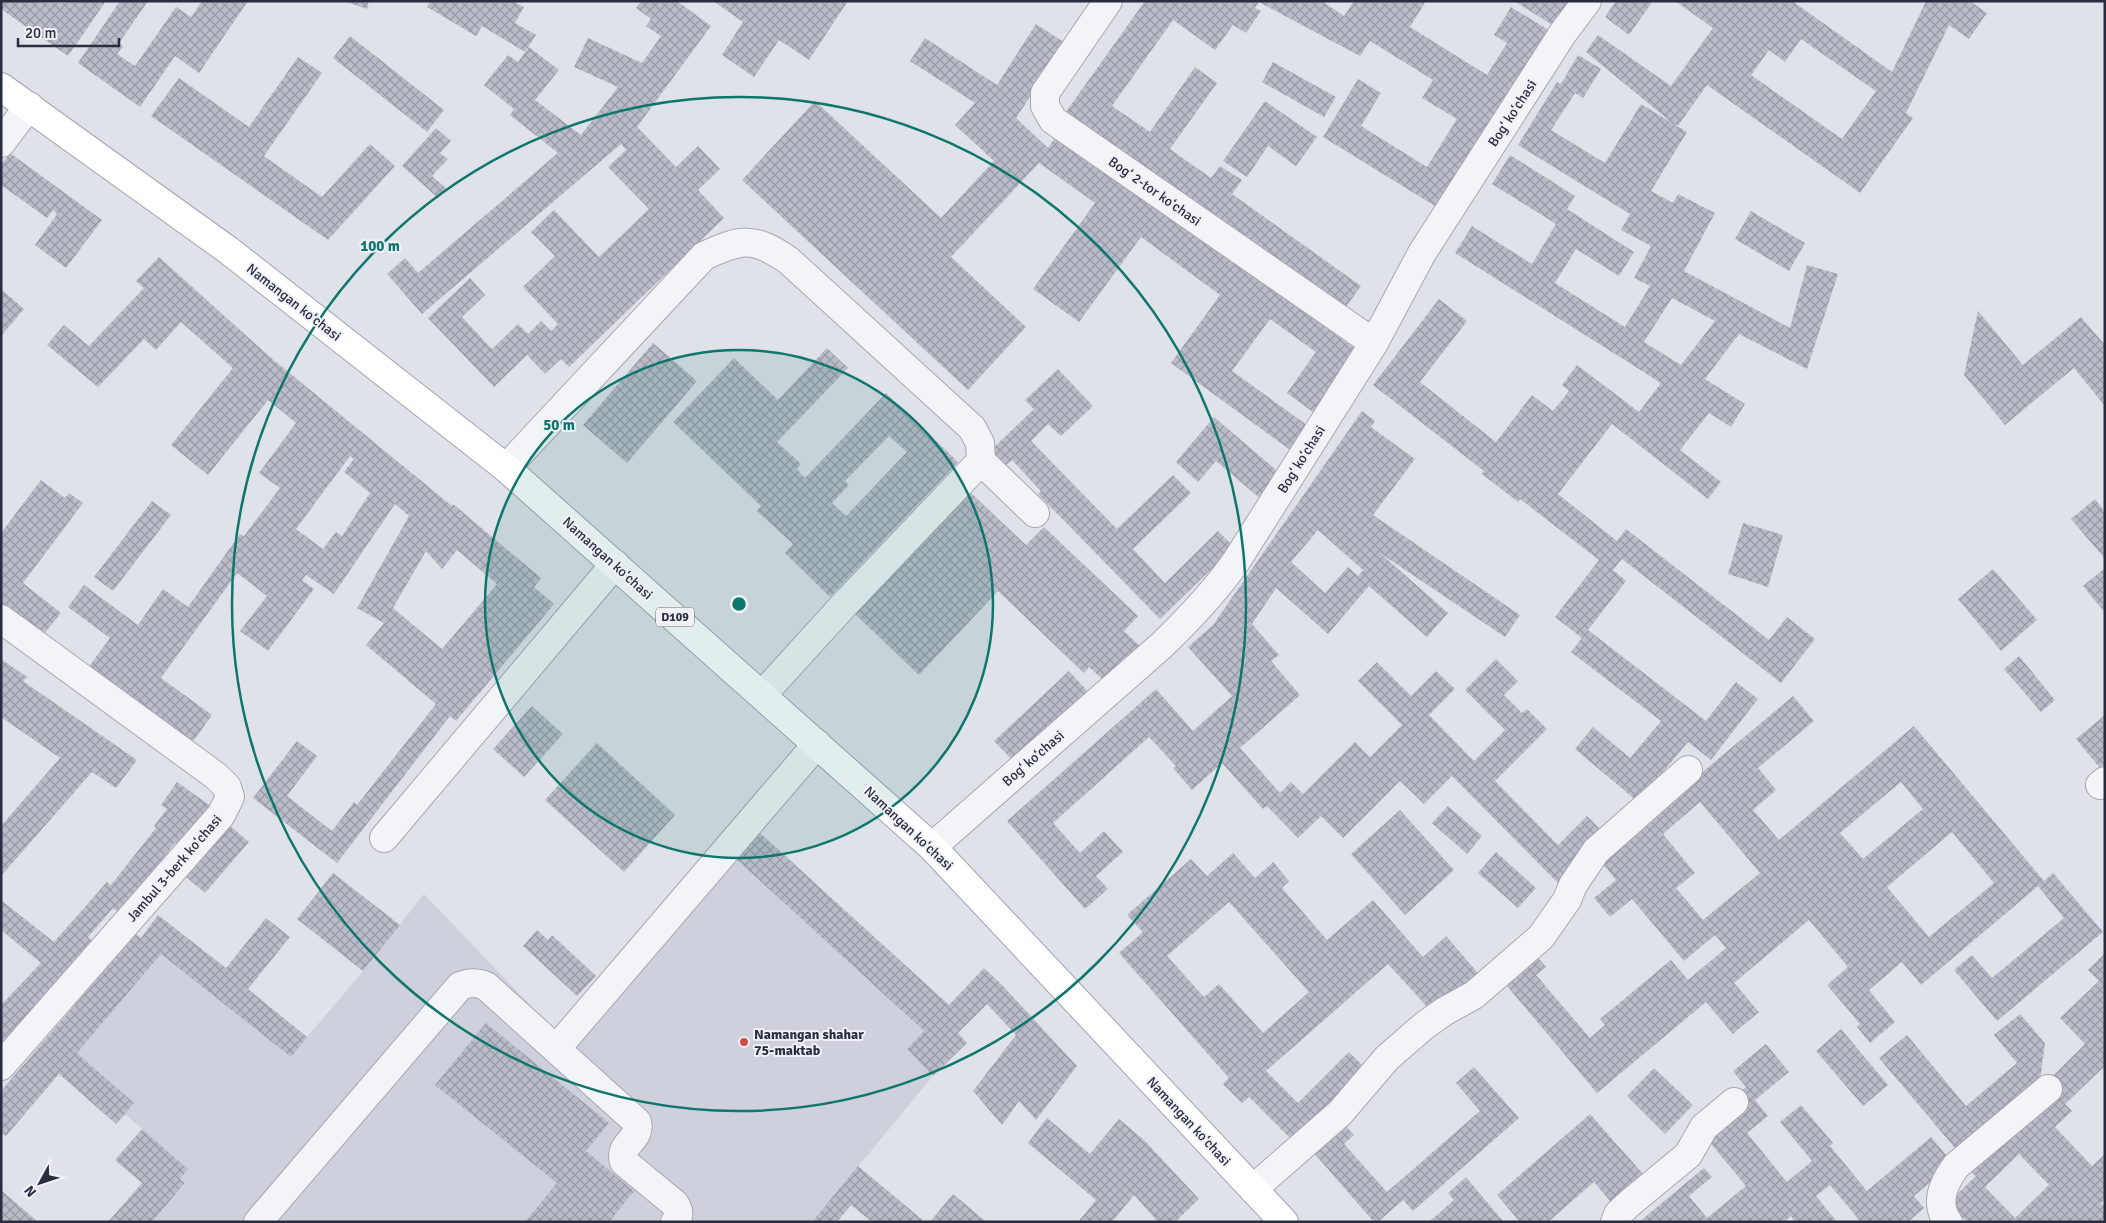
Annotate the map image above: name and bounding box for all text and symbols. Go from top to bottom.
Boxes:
scale bar [18,15,119,47]
text: 20 m [25,24,56,42]
street label: Bogʻ koʻchasi [1484,77,1540,150]
street label: Bogʻ 2-tor koʻchasi [1105,153,1204,230]
text: 100 m [360,237,400,255]
street label: Namangan koʻchasi [243,260,344,345]
text: 50 m [543,416,575,434]
street label: Bogʻ koʻchasi [1274,422,1329,496]
street label: Namangan koʻchasi [559,513,656,603]
centre of rings [730,595,748,613]
road number: D109 [656,608,694,626]
street label: Bogʻ koʻchasi [999,727,1068,790]
street label: Namangan koʻchasi [861,783,957,874]
street label: Jambul 3-berk koʻchasi [123,811,226,925]
place label: Namangan shahar 75-maktab [754,1026,864,1059]
marker: Namangan shahar 75-maktab [738,1036,750,1048]
street label: Namangan koʻchasi [1143,1073,1234,1169]
north arrow [15,1158,65,1208]
text: N [21,1182,40,1200]

